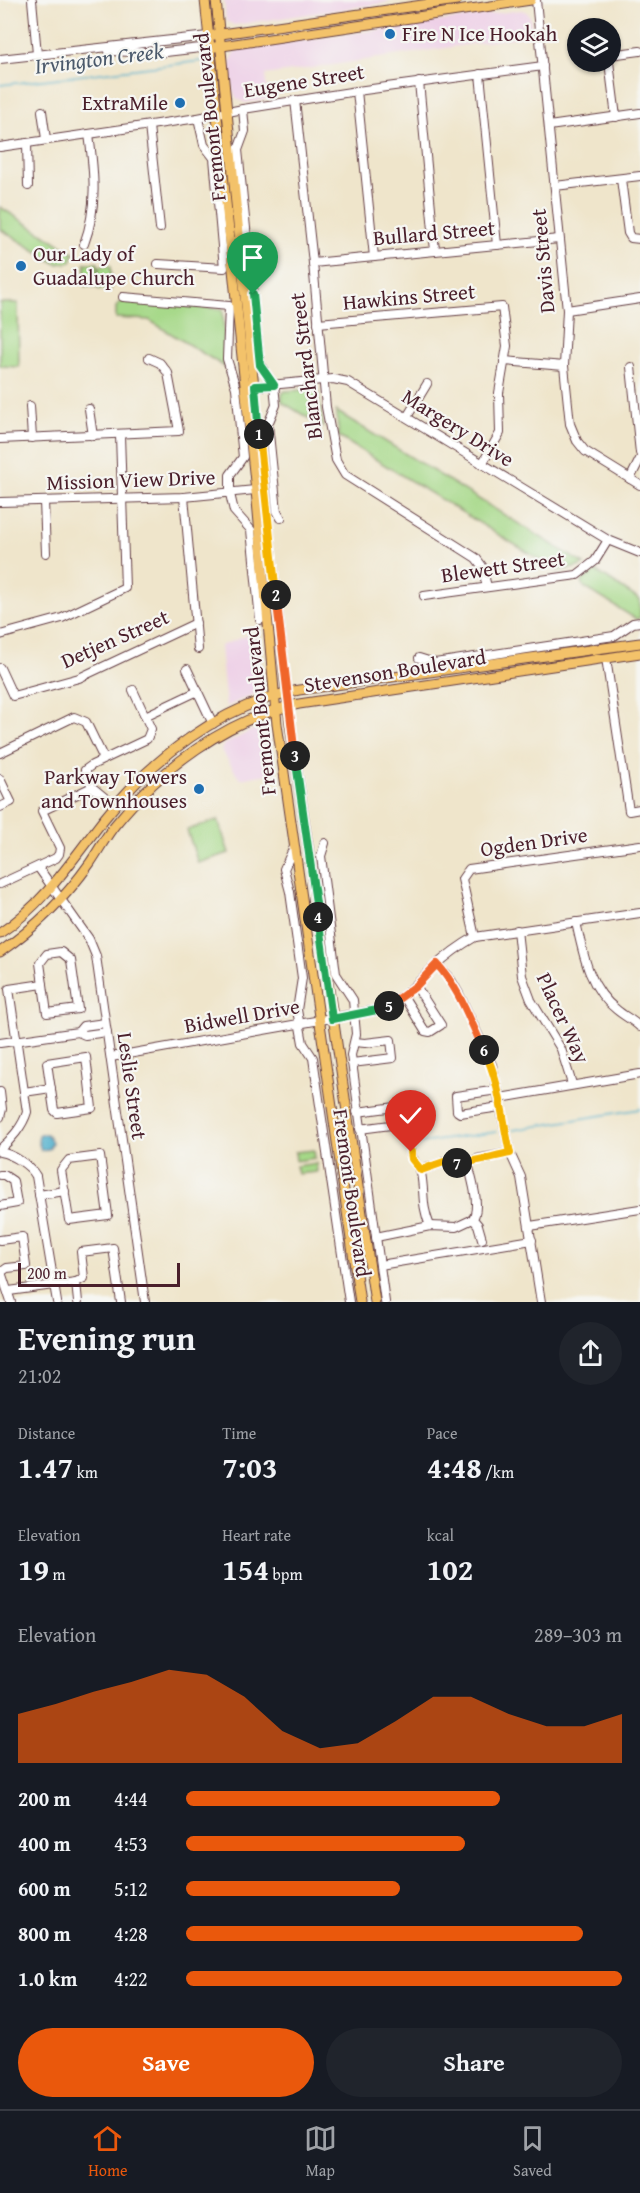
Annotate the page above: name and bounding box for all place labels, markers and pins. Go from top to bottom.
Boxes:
place label: Fire N Ice Hookah [402,18,558,49]
marker: Fire N Ice Hookah [383,27,397,41]
place label: ExtraMile [82,87,168,118]
marker: ExtraMile [173,96,187,110]
pin [227,232,278,294]
place label: Our Lady of Guadalupe Church [33,238,195,293]
marker: Our Lady of Guadalupe Church [14,259,28,273]
pin: 1 [244,419,274,449]
pin: 2 [261,580,291,610]
pin: 3 [280,741,310,771]
place label: Parkway Towers and Townhouses [41,761,187,816]
marker: Parkway Towers and Townhouses [192,782,206,796]
pin: 4 [303,902,333,932]
pin: 5 [374,991,404,1021]
pin: 6 [469,1035,499,1065]
pin [385,1090,436,1152]
pin: 7 [442,1148,472,1178]

